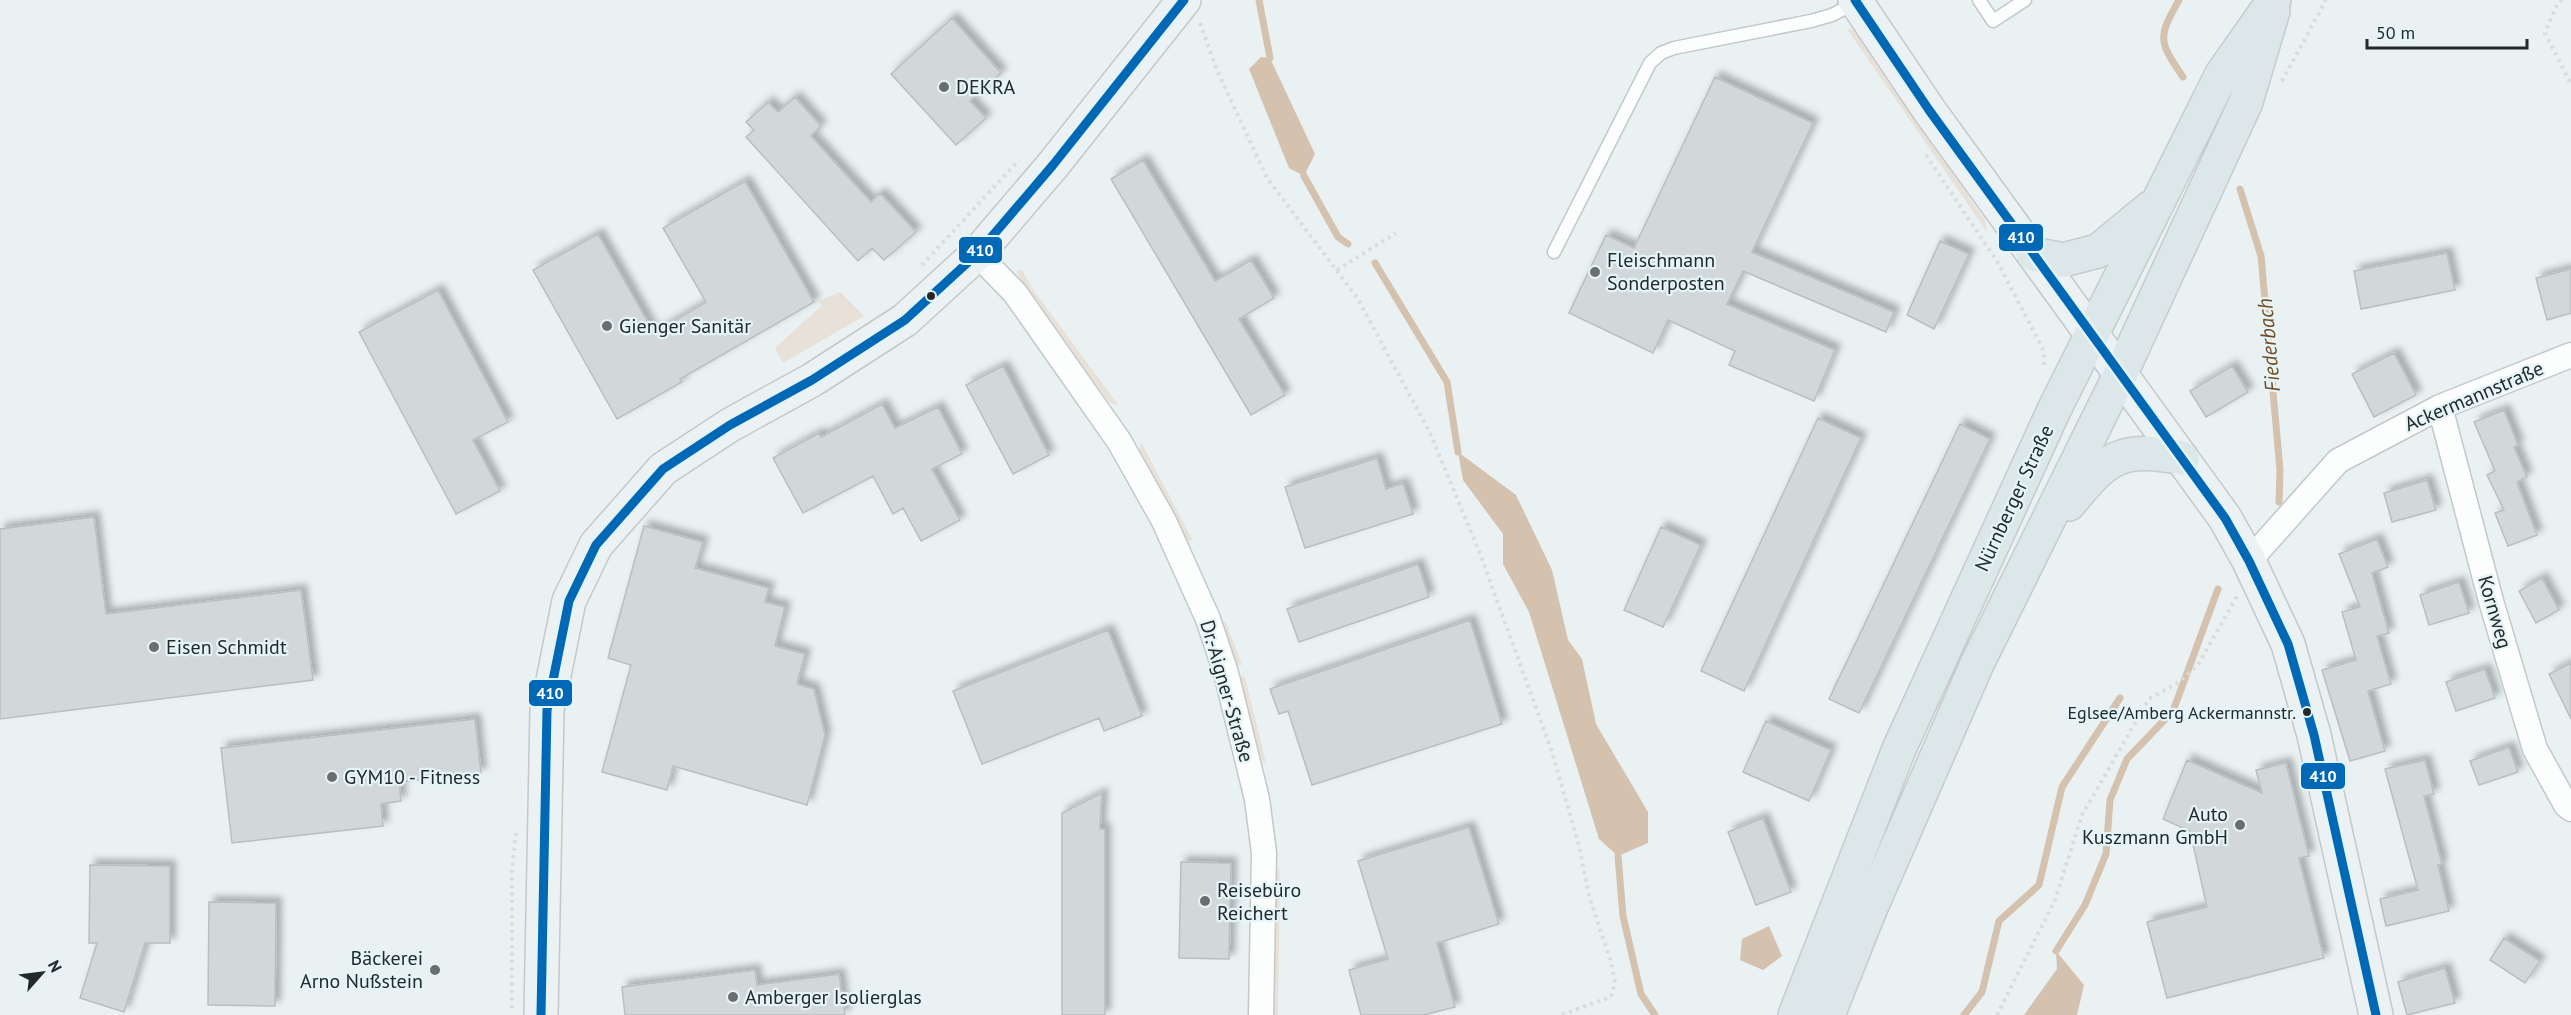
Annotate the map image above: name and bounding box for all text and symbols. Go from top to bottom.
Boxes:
scale bar [2367,12,2528,50]
text: 50 m [2376,21,2415,44]
place label: DEKRA [956,74,1015,100]
marker: DEKRA [937,80,951,94]
line badge: 410 [1998,223,2044,252]
text: 410 [2007,227,2035,247]
line badge: 410 [958,236,1003,264]
text: 410 [966,240,994,260]
place label: Fleischmann Sonderposten [1607,247,1725,296]
marker: Fleischmann Sonderposten [1588,265,1602,279]
unlabelled marker [925,290,937,302]
water label: Fiederbach [2251,297,2286,393]
place label: Gienger Sanitär [619,313,751,339]
marker: Gienger Sanitär [600,319,614,333]
street label: Ackermannstraße [2400,355,2548,437]
street label: Nürnberger Straße [1969,420,2059,576]
street label: Kornweg [2472,572,2518,652]
street label: Dr.-Aigner-Straße [1194,617,1260,765]
place label: Eisen Schmidt [166,634,287,660]
marker: Eisen Schmidt [147,640,161,654]
line badge: 410 [528,679,573,707]
text: 410 [536,683,564,703]
place label: Eglsee/Amberg Ackermannstr. [2067,701,2296,724]
marker: Eglsee/Amberg Ackermannstr. [2301,706,2313,718]
line badge: 410 [2300,762,2346,790]
place label: GYM10 - Fitness [344,764,480,790]
text: 410 [2309,766,2337,786]
marker: GYM10 - Fitness [325,770,339,784]
place label: Auto Kuszmann GmbH [2082,801,2228,850]
marker: Auto Kuszmann GmbH [2233,818,2247,832]
place label: Reisebüro Reichert [1217,877,1301,926]
marker: Reisebüro Reichert [1198,894,1212,908]
north arrow [12,943,72,1003]
place label: Bäckerei Arno Nußstein [300,945,423,994]
text: N [44,957,67,975]
marker: Bäckerei Arno Nußstein [428,963,442,977]
place label: Amberger Isolierglas [745,984,922,1010]
marker: Amberger Isolierglas [726,990,740,1004]

